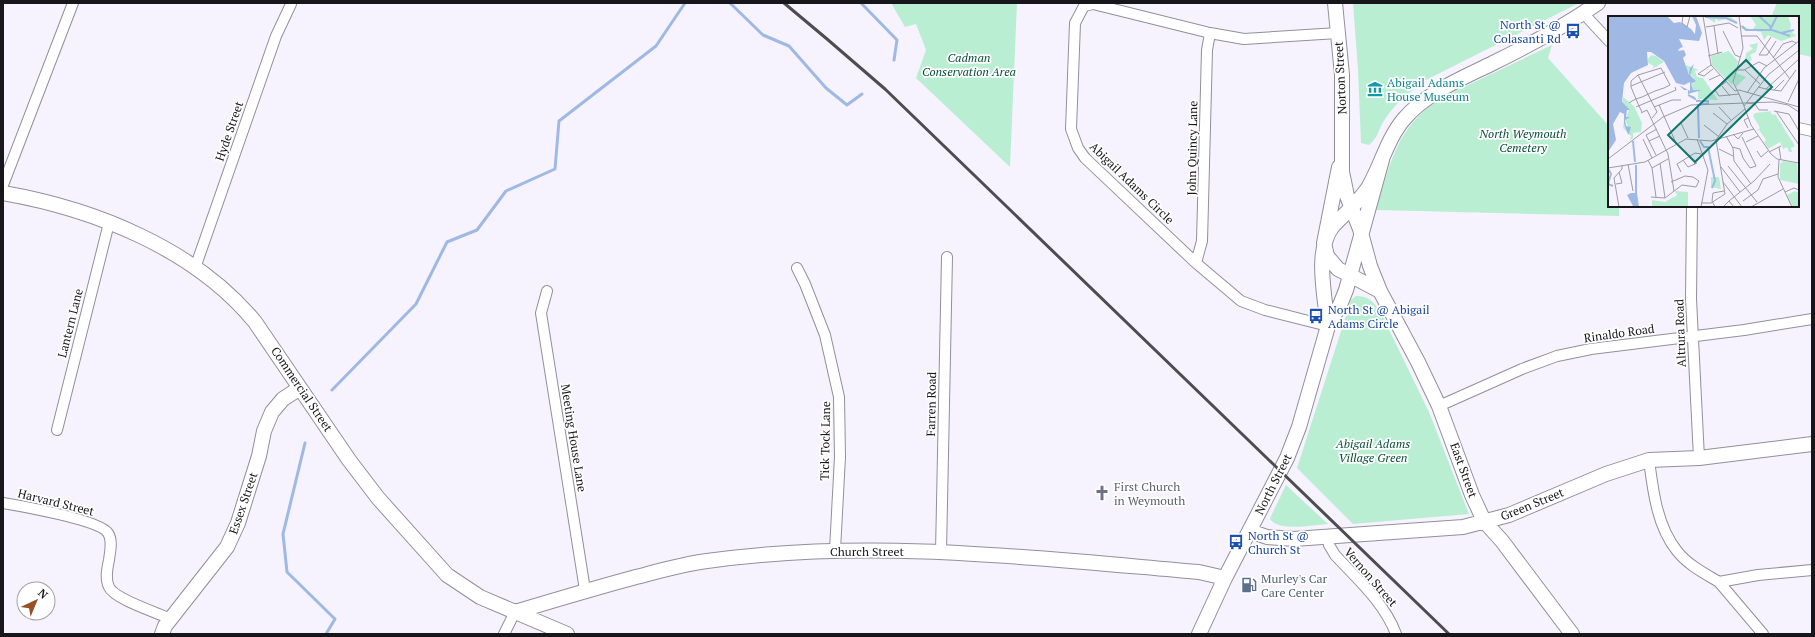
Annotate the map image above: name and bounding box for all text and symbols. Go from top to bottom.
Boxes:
inset map [1608,16,1799,207]
place label: North St @ Colasanti Rd [1494,17,1561,46]
bus stop icon: North St @ Colasanti Rd [1564,22,1582,40]
street label: Norton Street [1331,41,1349,115]
park label: Cadman Conservation Area [922,50,1016,79]
place label: Abigail Adams House Museum [1387,75,1470,104]
museum icon: Abigail Adams House Museum [1366,80,1384,98]
street label: Hyde Street [212,99,246,163]
street label: John Quincy Lane [1184,101,1200,195]
park label: North Weymouth Cemetery [1478,126,1567,155]
street label: Abigail Adams Circle [1087,139,1177,227]
street label: Lantern Lane [54,287,86,359]
street label: Altrura Road [1671,298,1689,367]
place label: North St @ Abigail Adams Circle [1328,302,1430,331]
bus stop icon: North St @ Abigail Adams Circle [1307,307,1325,325]
street label: Rinaldo Road [1583,321,1656,345]
street label: Commercial Street [268,344,336,435]
street label: Farren Road [923,371,939,436]
street label: Meeting House Lane [558,383,590,493]
street label: Tick Tock Lane [817,401,833,481]
park label: Abigail Adams Village Green [1335,436,1410,465]
street label: East Street [1447,440,1481,500]
street label: North Street [1251,451,1295,517]
street label: Essex Street [225,470,261,536]
place label: First Church in Weymouth [1114,479,1185,508]
church icon: First Church in Weymouth [1093,484,1111,502]
street label: Green Street [1498,484,1566,524]
street label: Harvard Street [16,485,96,519]
place label: North St @ Church St [1248,528,1309,557]
bus stop icon: North St @ Church St [1227,533,1245,551]
street label: Church Street [830,544,904,559]
street label: Vernon Street [1341,544,1401,610]
place label: Murley's Car Care Center [1261,571,1328,600]
fuel station icon: Murley's Car Care Center [1240,576,1258,594]
north arrow [16,581,56,621]
text: N [35,586,51,602]

